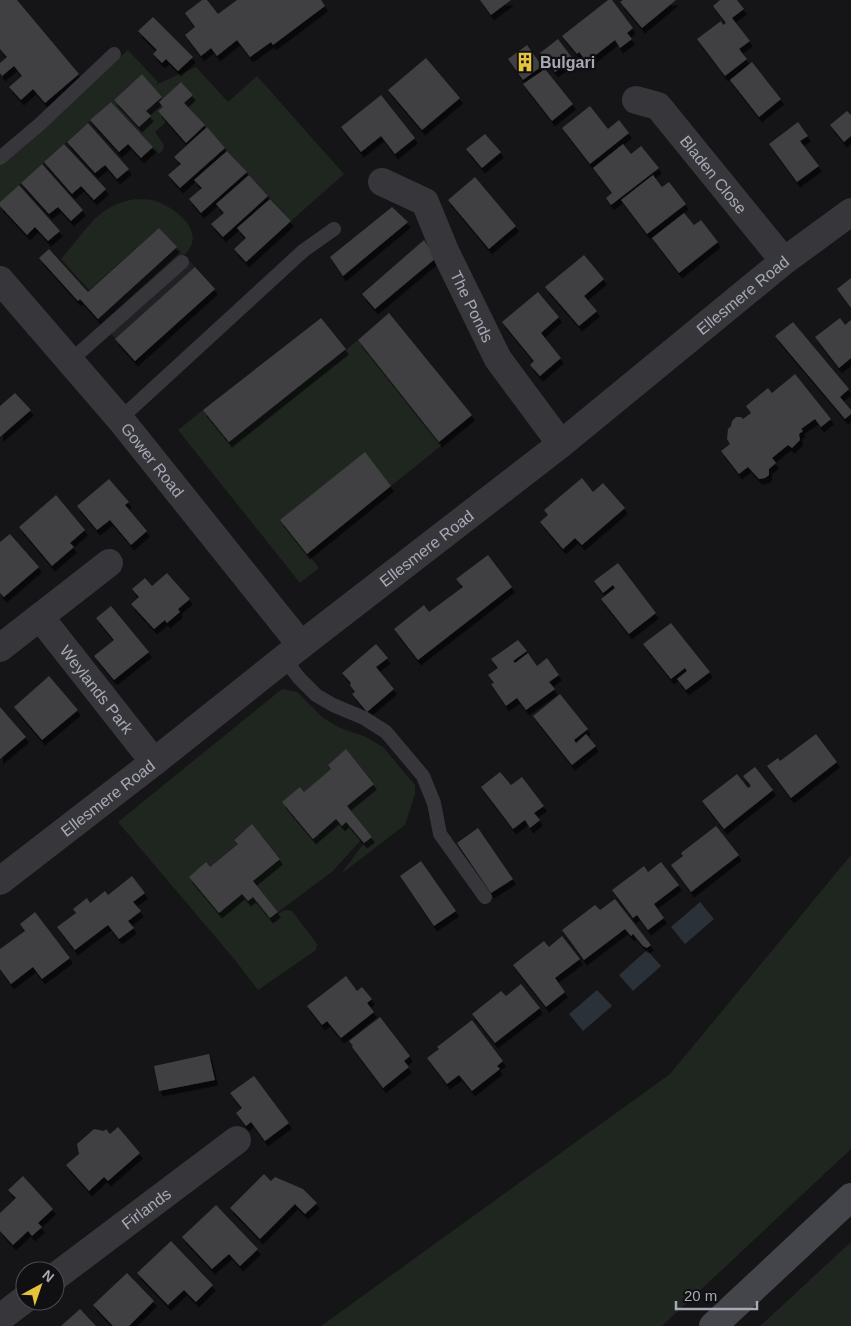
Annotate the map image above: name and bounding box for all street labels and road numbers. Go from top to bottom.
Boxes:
street label: Bladen Close [677,132,750,217]
street label: Ellesmere Road [693,252,792,338]
street label: The Ponds [447,268,497,345]
street label: Gower Road [118,419,187,500]
street label: Ellesmere Road [376,506,477,590]
street label: Weylands Park [57,642,137,738]
street label: Ellesmere Road [57,756,158,839]
street label: Firlands [118,1185,174,1232]

